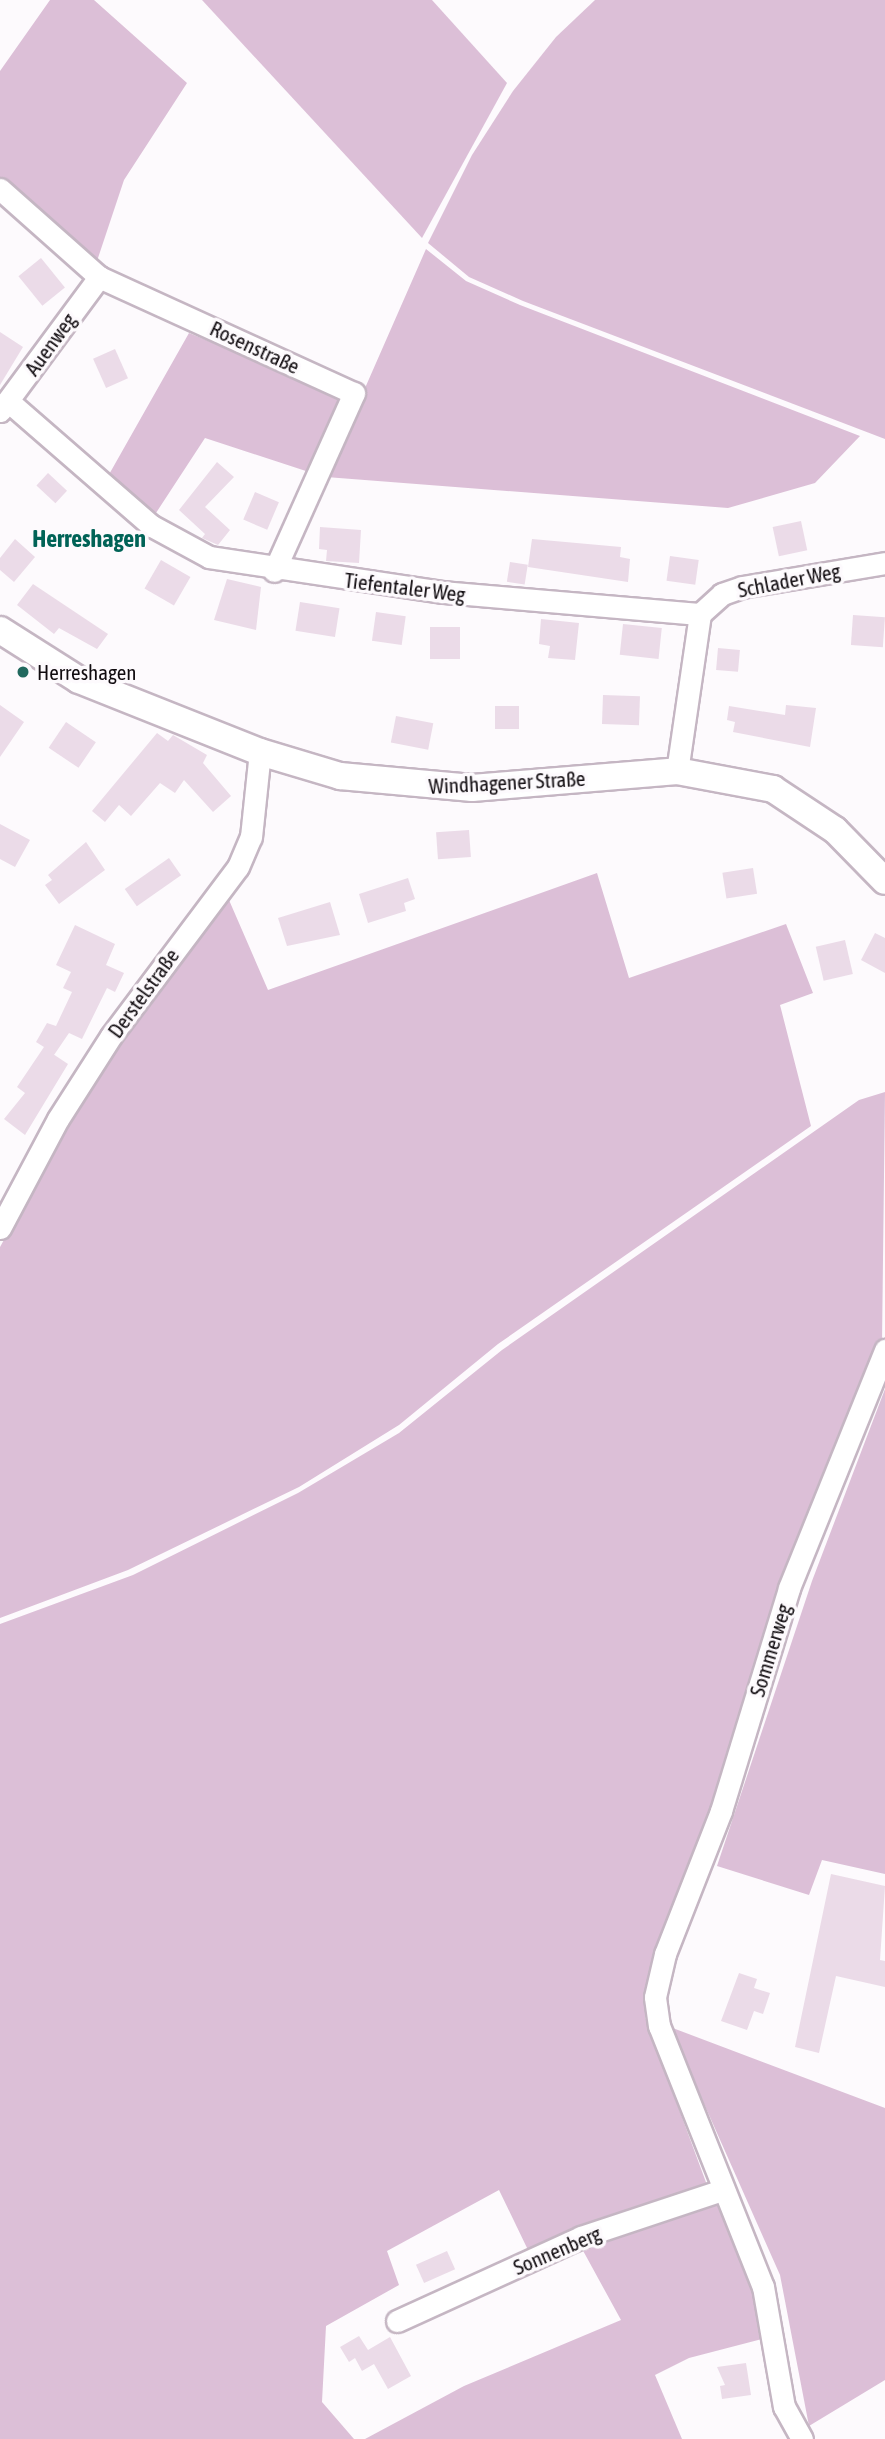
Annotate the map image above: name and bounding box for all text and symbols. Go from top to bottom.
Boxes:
street label: Auenweg [19,308,81,380]
street label: Rosenstraße [206,315,304,379]
district label: Herreshagen [32,525,146,553]
street label: Schlader Weg [736,558,842,602]
street label: Tiefentaler Weg [343,567,467,607]
place label: Herreshagen [37,659,136,685]
marker: Herreshagen [15,664,31,680]
street label: Windhagener Straße [428,765,586,799]
street label: Derstelstraße [102,943,184,1043]
street label: Sommerweg [744,1601,796,1699]
street label: Sonnenberg [509,2220,605,2280]

